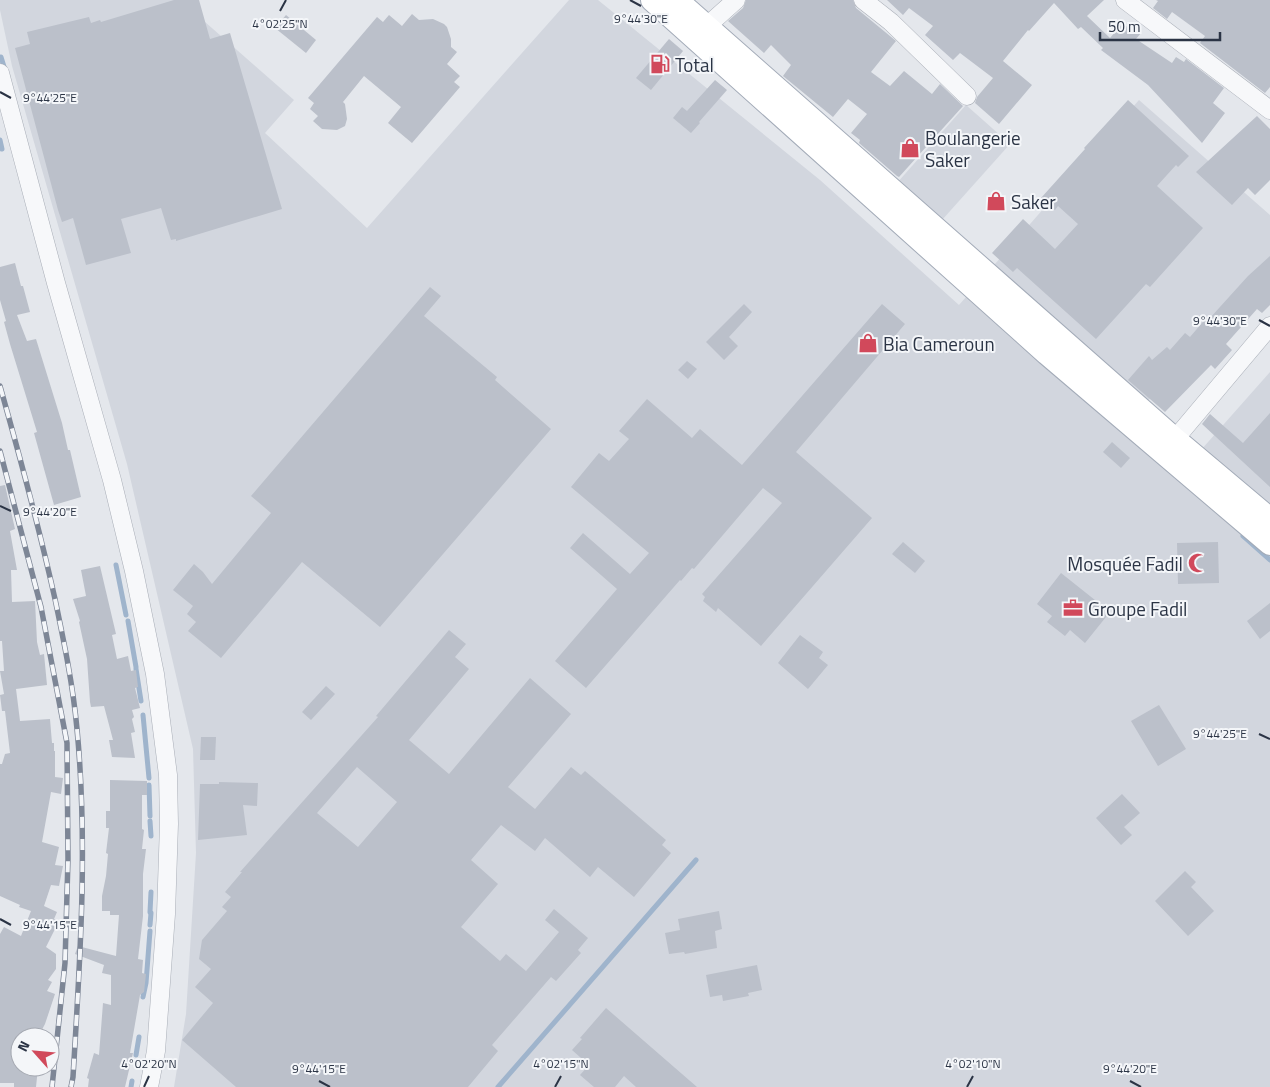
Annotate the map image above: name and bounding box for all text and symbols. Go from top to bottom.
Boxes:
text: 9°44'30"E [614,9,668,28]
scale bar [1100,10,1220,42]
text: 4°02'25"N [252,14,308,33]
text: 50 m [1108,15,1141,38]
place label: Total [675,50,714,79]
fuel station icon: Total [649,53,671,75]
text: 9°44'25"E [23,88,77,107]
place label: Boulangerie Saker [925,123,1021,174]
shop icon: Boulangerie Saker [899,137,921,159]
place label: Saker [1011,187,1056,216]
shop icon: Saker [985,190,1007,212]
text: 9°44'30"E [1193,311,1247,330]
place label: Bia Cameroun [883,329,995,358]
shop icon: Bia Cameroun [857,332,879,354]
text: 9°44'20"E [23,502,77,521]
place label: Mosquée Fadil [1067,549,1183,578]
mosque icon: Mosquée Fadil [1187,552,1209,574]
place label: Groupe Fadil [1088,594,1187,623]
office icon: Groupe Fadil [1062,597,1084,619]
text: 9°44'25"E [1193,724,1247,743]
text: 9°44'15"E [23,915,77,934]
north arrow [10,1027,60,1077]
text: N [11,1037,35,1055]
text: 4°02'20"N [121,1054,177,1073]
text: 4°02'15"N [533,1054,589,1073]
text: 4°02'10"N [945,1054,1001,1073]
text: 9°44'15"E [292,1059,346,1078]
text: 9°44'20"E [1103,1059,1157,1078]

